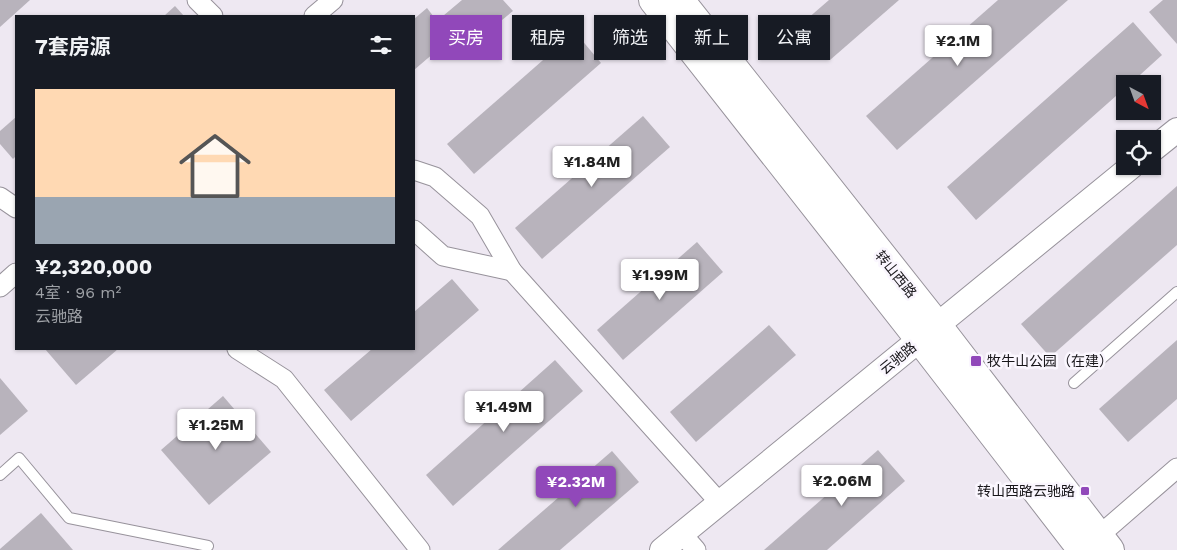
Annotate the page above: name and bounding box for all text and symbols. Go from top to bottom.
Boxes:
chip: 买房 [430,15,502,60]
chip: 租房 [512,15,584,60]
chip: 筛选 [594,15,666,60]
chip: 新上 [676,15,748,60]
chip: 公寓 [758,15,830,60]
pin: ¥2.1M [923,24,993,67]
icon: filters [367,31,395,59]
text: ¥2.1M [936,31,980,50]
text: 7套房源 [35,34,111,59]
north arrow [1116,75,1161,120]
map controls [1116,75,1161,175]
icon: home [170,121,260,211]
button: locate [1116,130,1161,175]
pin: ¥1.84M [551,146,633,188]
text: ¥1.84M [563,152,621,171]
street label: 转山西路 [872,247,920,301]
text: ¥2,320,000 [35,254,152,279]
pin: ¥1.99M [619,258,701,301]
text: ¥1.99M [632,265,688,284]
text: 4室 · 96 m² [35,283,121,302]
text: 云驰路 [35,307,83,326]
street label: 云驰路 [877,339,919,377]
place label: 牧牛山公园（在建） [987,353,1113,369]
marker: 牧牛山公园（在建） [969,354,983,368]
pin: ¥1.49M [463,390,545,433]
text: ¥1.49M [476,397,532,416]
pin: ¥1.25M [175,408,257,451]
text: ¥1.25M [188,415,244,434]
pin: ¥2.06M [801,464,883,507]
pin: ¥2.32M [535,466,617,508]
text: ¥2.06M [812,471,872,490]
text: ¥2.32M [547,472,605,491]
place label: 转山西路云驰路 [977,483,1075,499]
marker: 转山西路云驰路 [1079,485,1091,497]

